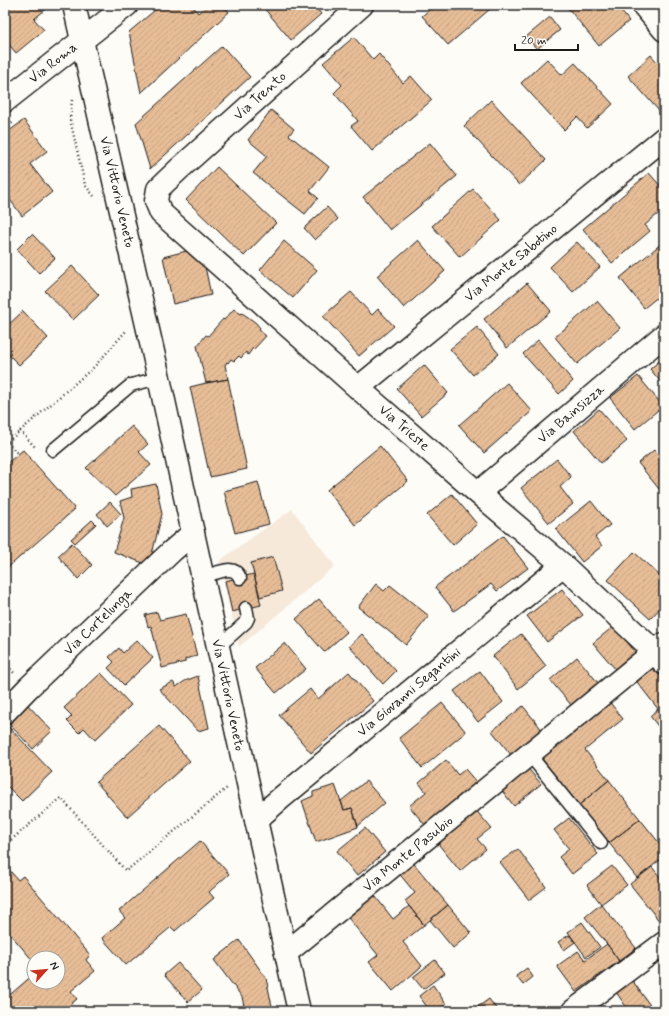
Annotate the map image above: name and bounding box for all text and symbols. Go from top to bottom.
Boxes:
scale bar [515,26,578,52]
text: 20 m [521,33,547,49]
street label: Via Roma [25,38,81,88]
street label: Via Trento [230,68,290,124]
street label: Via Vittorio Veneto [95,135,139,249]
street label: Via Monte Sabotino [461,220,561,306]
street label: Via Bainsizza [534,380,609,447]
street label: Via Trieste [375,401,433,455]
street label: Via Cortelunga [60,584,137,660]
street label: Via Vittorio Veneto [207,638,249,752]
street label: Via Giovanni Segantini [353,643,465,741]
street label: Via Monte Pasubio [359,812,457,896]
north arrow [26,950,66,990]
text: N [46,959,62,972]

